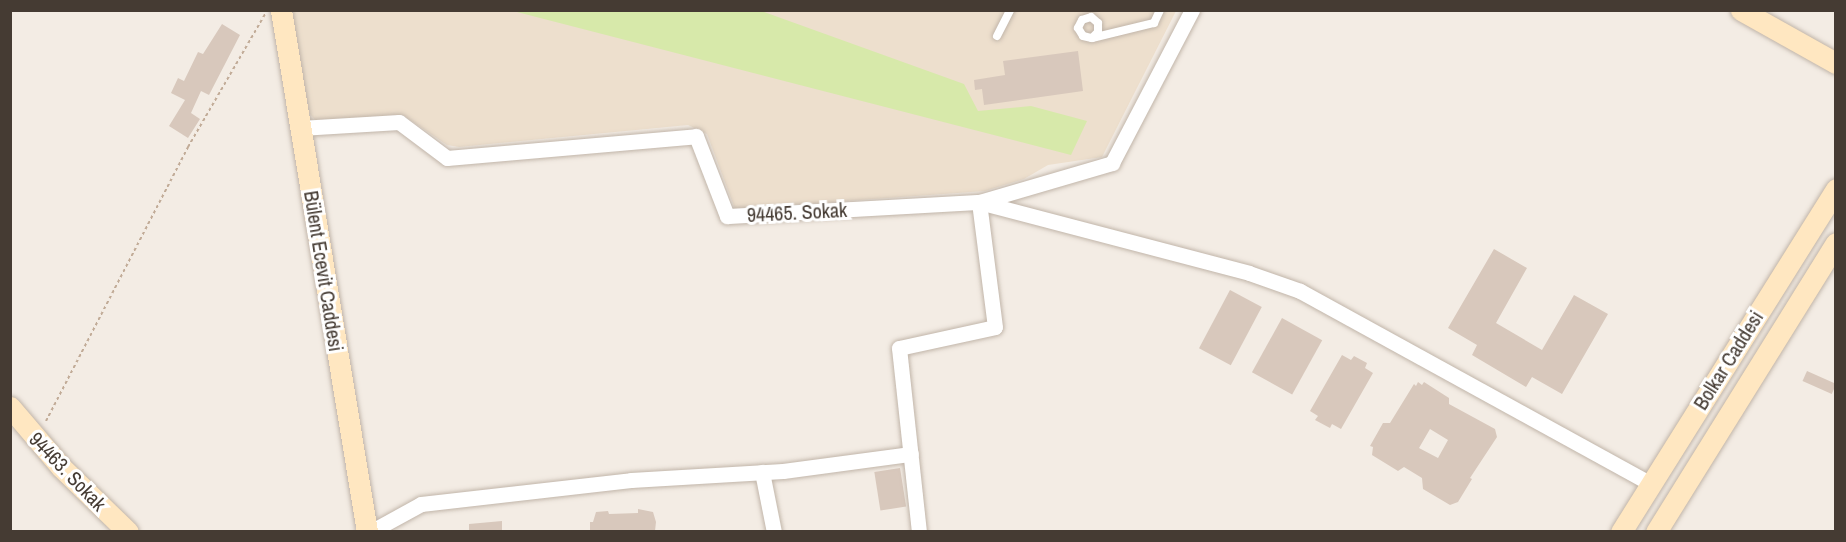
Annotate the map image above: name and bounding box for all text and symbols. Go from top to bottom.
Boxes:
street label: Bülent Ecevit Caddesi [299,189,349,353]
street label: 94465. Sokak [746,197,848,227]
street label: Bolkar Caddesi [1688,306,1768,414]
street label: 94463. Sokak [25,427,111,515]

